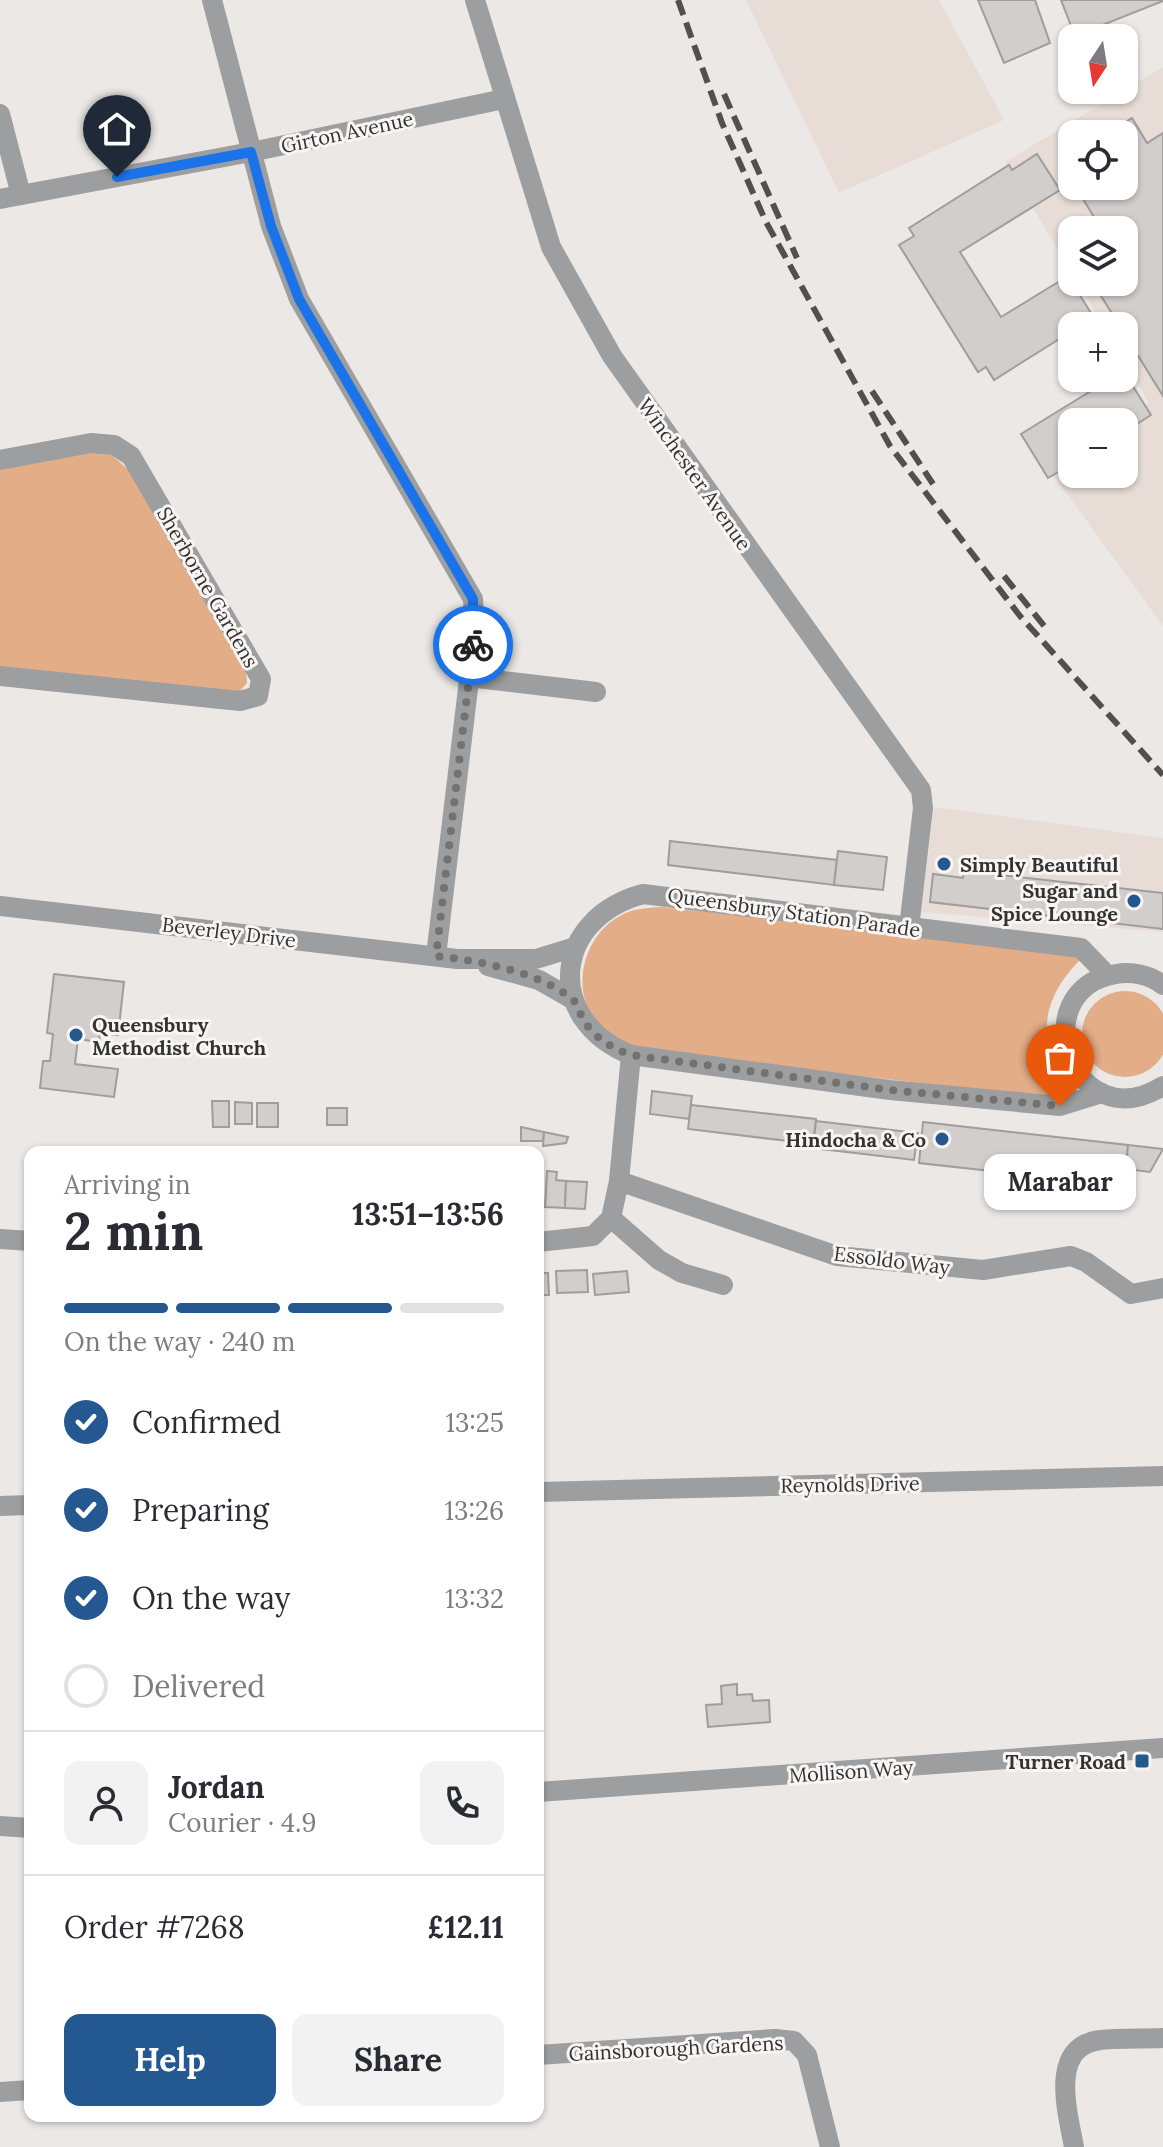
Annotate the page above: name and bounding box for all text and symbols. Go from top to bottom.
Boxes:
north arrow [1058,24,1138,104]
map controls [1058,24,1138,488]
pin [83,95,151,177]
street label: Girton Avenue [279,106,415,158]
icon: home [95,107,139,151]
button: locate [1058,120,1138,200]
button: layers [1058,216,1138,296]
button: + [1058,312,1138,392]
street label: Winchester Avenue [633,393,757,555]
button: − [1058,408,1138,488]
street label: Sherborne Gardens [152,502,264,672]
courier [433,605,513,685]
icon: bike [451,623,495,667]
place label: Simply Beautiful [960,852,1118,877]
marker: Simply Beautiful [935,855,953,873]
place label: Sugar and Spice Lounge [991,878,1118,926]
street label: Queensbury Station Parade [666,882,922,942]
marker: Sugar and Spice Lounge [1125,892,1143,910]
street label: Beverley Drive [161,911,297,953]
place label: Queensbury Methodist Church [92,1012,267,1060]
pin [1026,1024,1094,1106]
marker: Queensbury Methodist Church [67,1026,85,1044]
icon: bag [1038,1036,1082,1080]
place label: Hindocha & Co [785,1127,926,1152]
marker: Hindocha & Co [933,1130,951,1148]
callout: Marabar [984,1154,1136,1210]
text: Marabar [1007,1165,1113,1198]
text: Arriving in [64,1168,191,1201]
text: 13:51–13:56 [352,1195,504,1233]
text: 2 min [64,1198,203,1264]
street label: Essoldo Way [832,1240,952,1280]
text: On the way · 240 m [64,1325,295,1358]
icon: check [64,1400,108,1444]
text: Confirmed [132,1403,281,1441]
text: 13:25 [445,1406,504,1439]
street label: Reynolds Drive [780,1470,920,1498]
icon: check [64,1488,108,1532]
text: Preparing [132,1491,269,1529]
text: 13:26 [445,1494,504,1527]
icon: check [64,1576,108,1620]
text: On the way [132,1579,290,1617]
text: 13:32 [445,1582,504,1615]
text: Delivered [132,1667,265,1705]
place label: Turner Road [1006,1749,1126,1774]
marker: Turner Road [1133,1752,1151,1770]
street label: Mollison Way [788,1754,914,1788]
button: person [64,1761,148,1845]
button: phone [420,1761,504,1845]
text: Jordan [168,1768,265,1806]
text: Courier · 4.9 [168,1806,317,1839]
text: Order #7268 [64,1908,245,1946]
text: £12.11 [427,1908,504,1946]
button: Help [64,2014,276,2106]
button: Share [292,2014,504,2106]
street label: Gainsborough Gardens [568,2030,784,2066]

